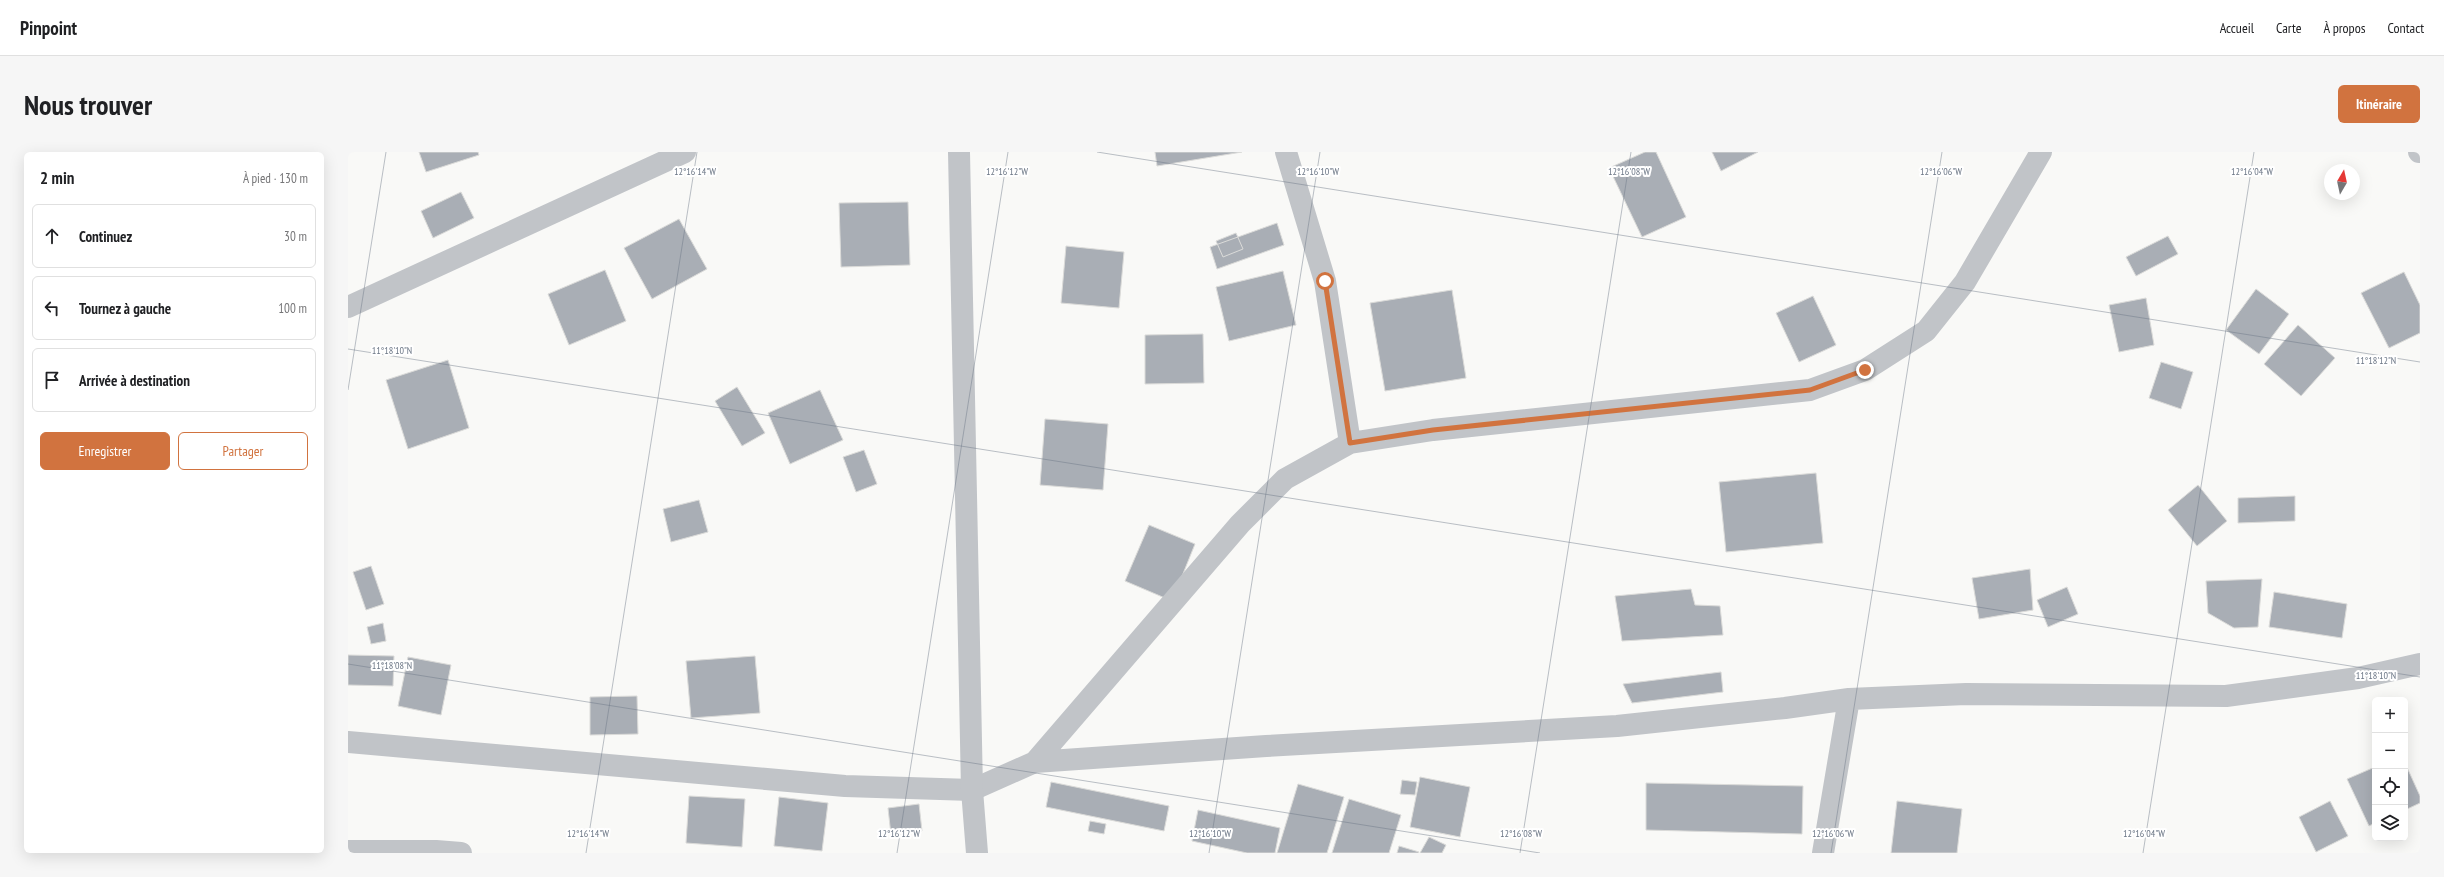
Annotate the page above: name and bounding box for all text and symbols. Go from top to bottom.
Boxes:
text: Pinpoint [20,16,77,40]
text: Accueil [2220,19,2254,37]
text: Carte [2276,19,2302,37]
text: À propos [2324,19,2366,37]
text: Contact [2388,19,2424,37]
button: Itinéraire [2338,85,2420,123]
text: Nous trouver [24,86,152,123]
north arrow [2324,164,2360,200]
text: 12°16'14"W [674,165,716,178]
text: 12°16'12"W [986,165,1028,178]
text: 12°16'10"W [1297,165,1339,178]
text: 12°16'08"W [1608,165,1650,178]
text: 12°16'06"W [1920,165,1962,178]
text: 12°16'04"W [2231,165,2273,178]
text: 2 min [40,167,74,189]
text: À pied · 130 m [243,170,308,187]
icon: ahead [41,225,63,247]
text: Continuez [79,227,132,246]
text: 30 m [284,228,307,245]
route start [1316,272,1334,290]
icon: left [41,297,63,319]
text: Tournez à gauche [79,299,171,318]
text: 100 m [278,300,307,317]
text: 11°18'10"N [372,344,412,357]
text: 11°18'12"N [2356,354,2396,367]
route end [1856,361,1874,379]
icon: arrive [41,369,63,391]
text: Arrivée à destination [79,371,190,390]
button: Enregistrer [40,432,170,470]
button: Partager [178,432,308,470]
text: 11°18'08"N [372,659,412,672]
text: 11°18'10"N [2356,669,2396,682]
map controls [2372,697,2408,841]
button: + [2372,697,2408,733]
button: − [2372,733,2408,769]
button: locate [2372,769,2408,805]
button: layers [2372,805,2408,841]
text: 12°16'14"W [567,827,609,840]
text: 12°16'12"W [878,827,920,840]
text: 12°16'10"W [1189,827,1231,840]
text: 12°16'08"W [1500,827,1542,840]
text: 12°16'06"W [1812,827,1854,840]
text: 12°16'04"W [2123,827,2165,840]

